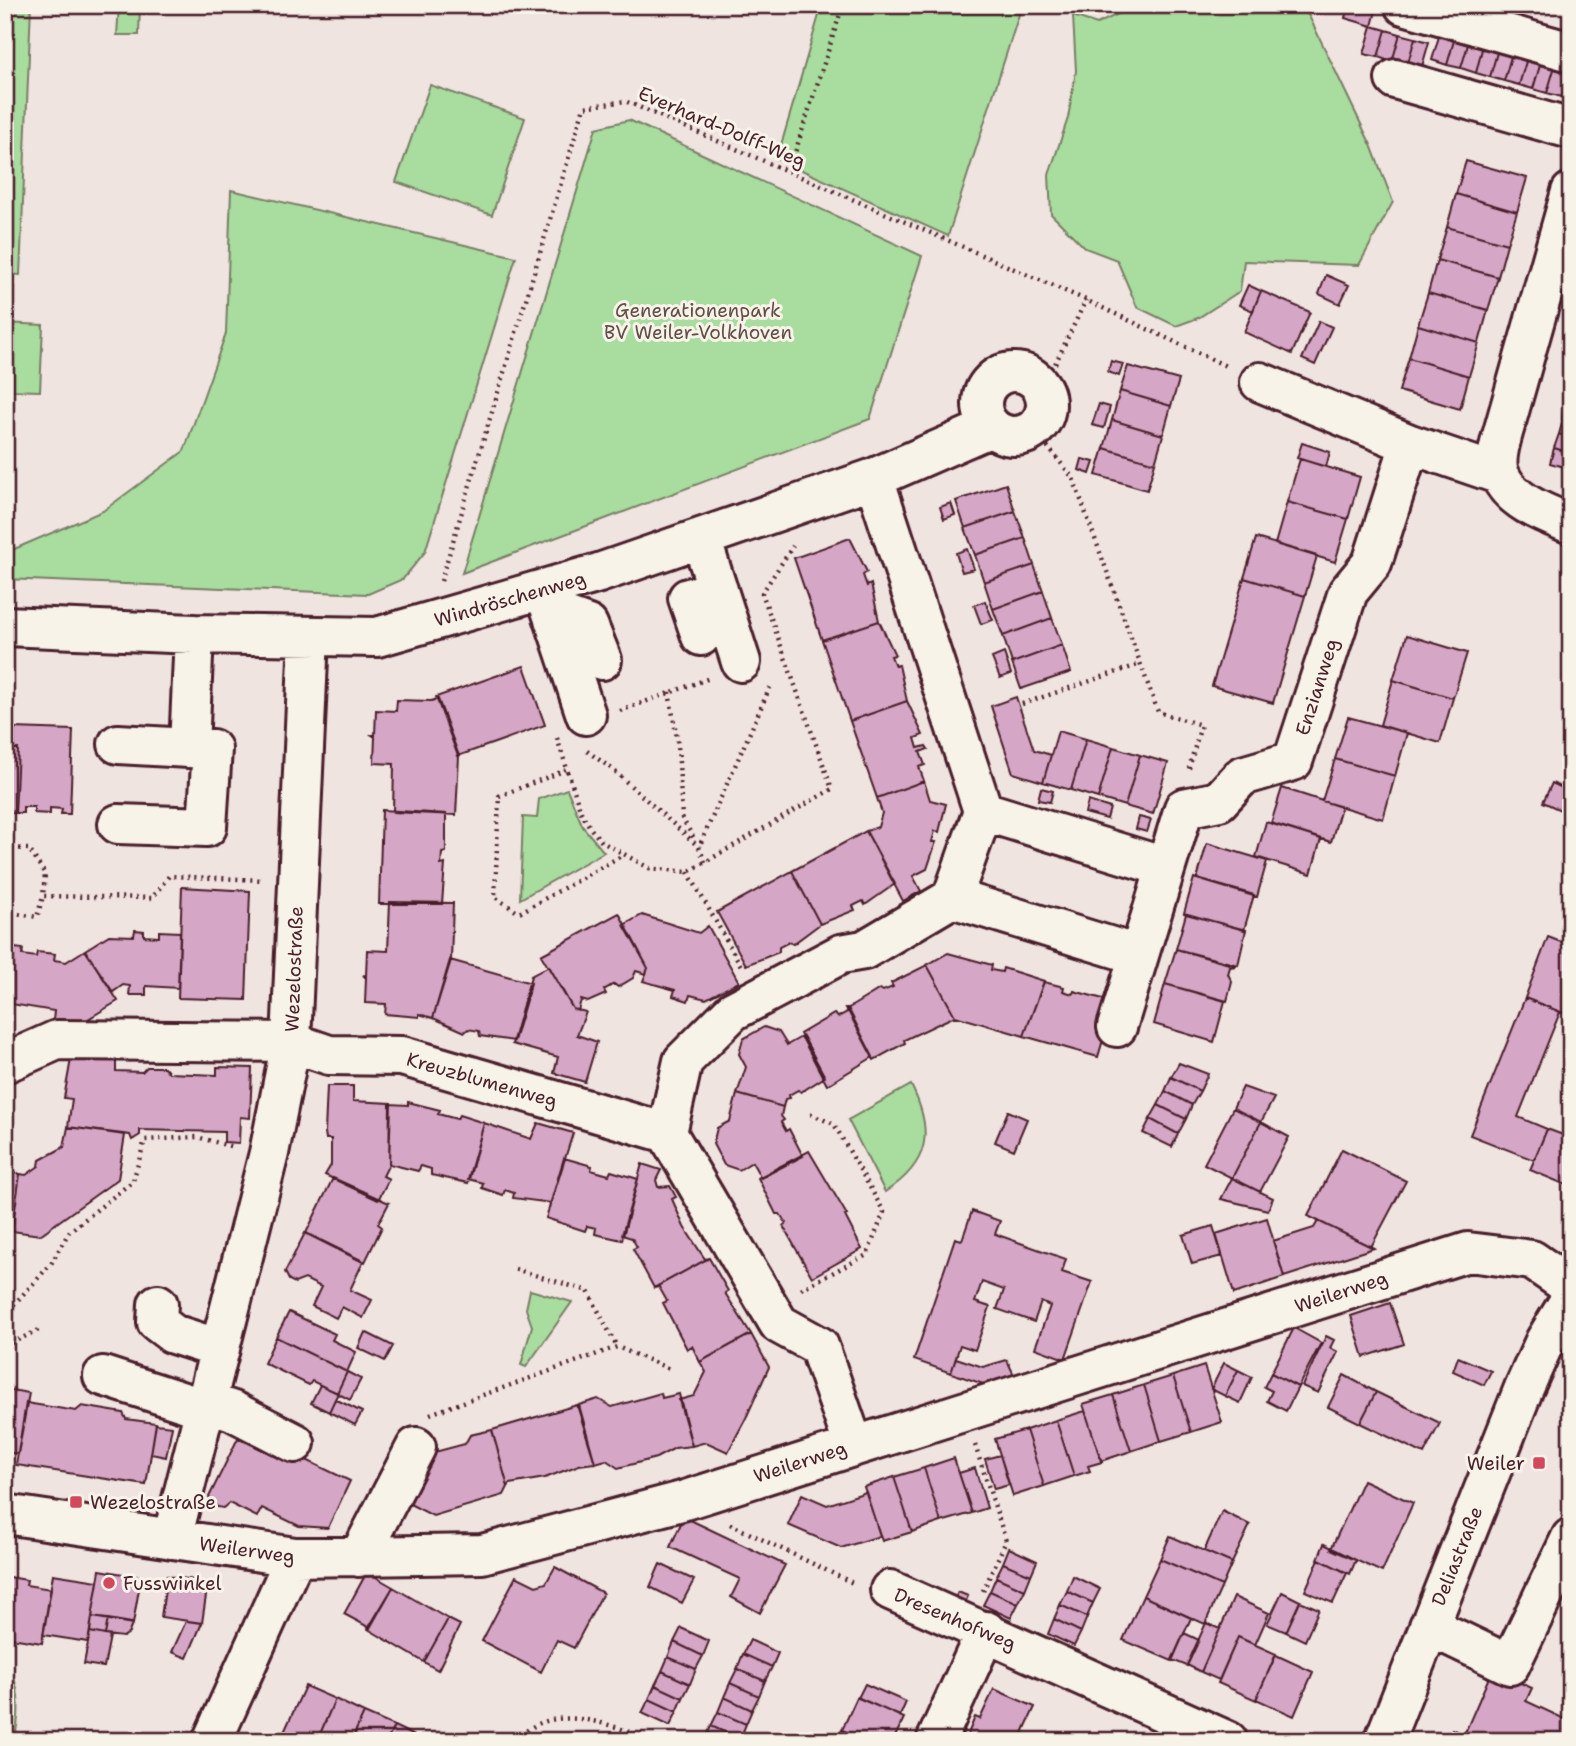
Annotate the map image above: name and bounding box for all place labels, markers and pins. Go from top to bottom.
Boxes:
place label: Weiler [1467,1451,1525,1476]
marker: Weiler [1531,1455,1547,1471]
place label: Wezelostraße [90,1490,216,1515]
marker: Wezelostraße [68,1494,84,1510]
place label: Fusswinkel [123,1571,222,1596]
marker: Fusswinkel [101,1575,117,1591]

